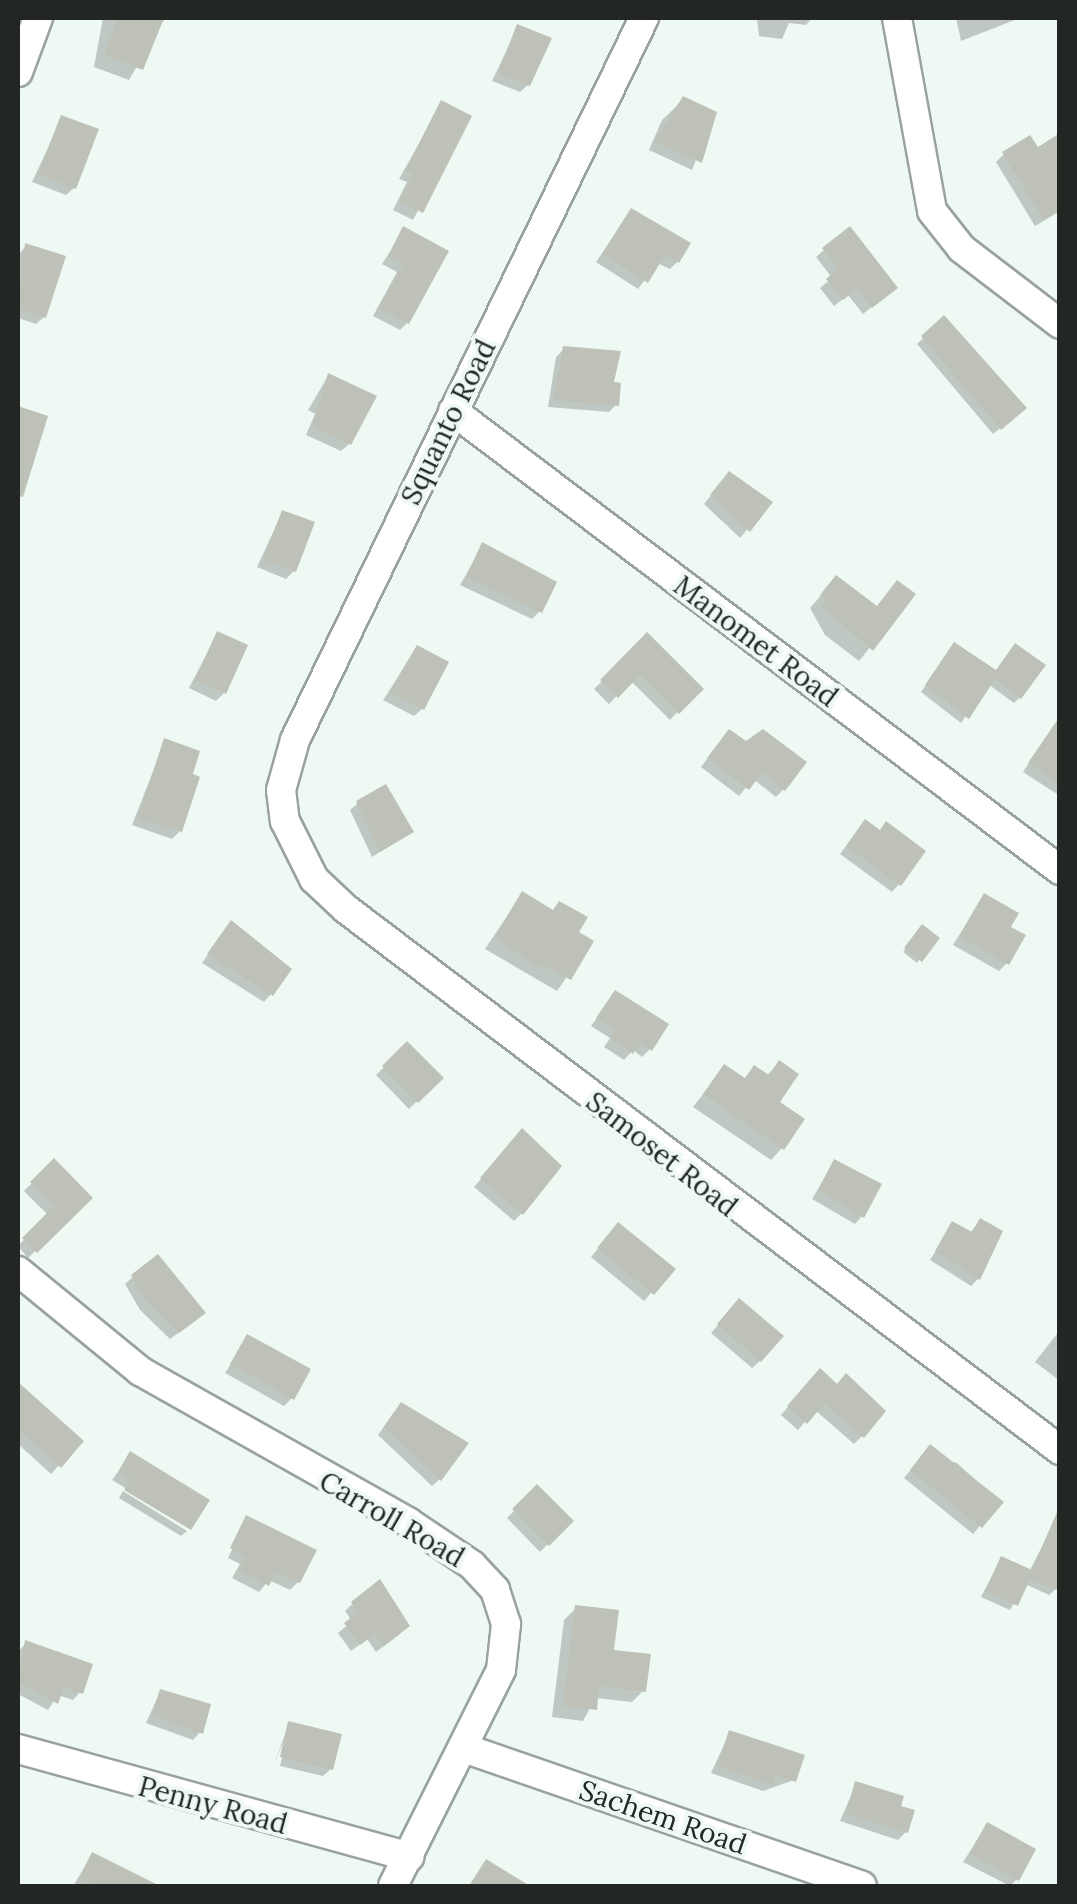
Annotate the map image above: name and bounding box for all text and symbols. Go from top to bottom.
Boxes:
street label: Squanto Road [394,334,502,510]
street label: Manomet Road [667,568,845,714]
street label: Samoset Road [580,1084,744,1224]
street label: Carroll Road [313,1464,471,1574]
street label: Penny Road [135,1769,291,1841]
street label: Sachem Road [575,1773,751,1861]

